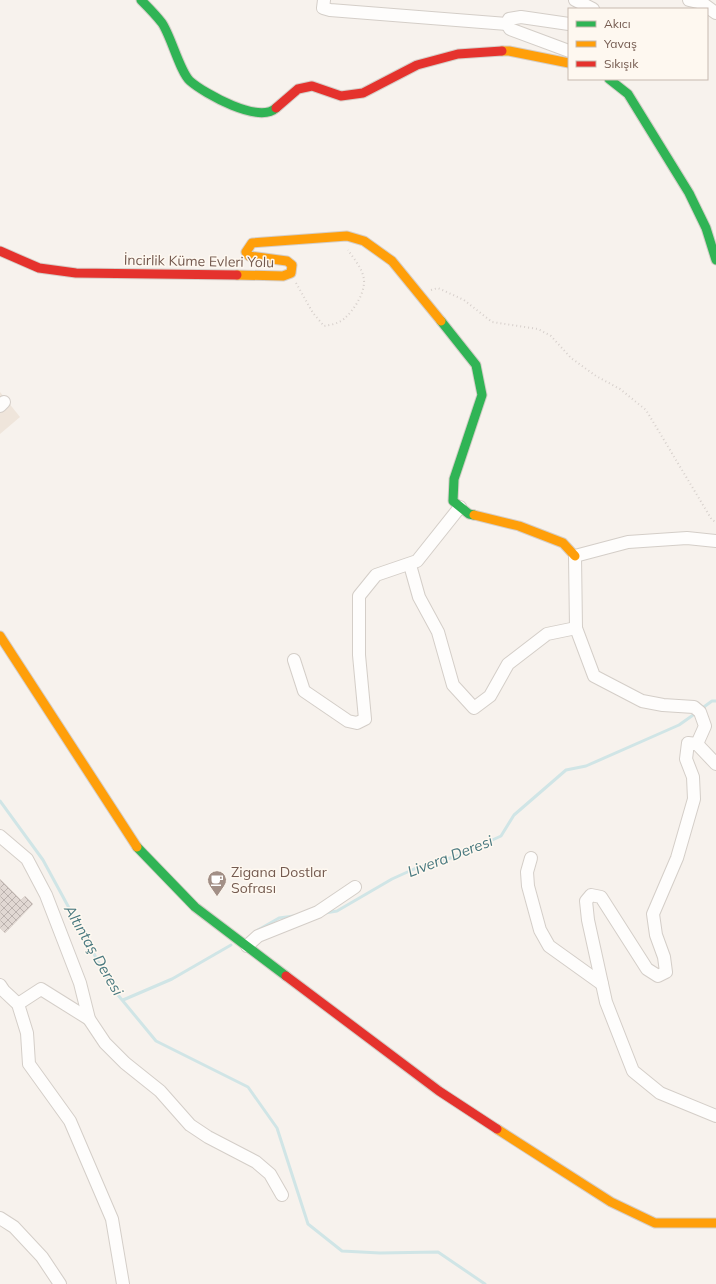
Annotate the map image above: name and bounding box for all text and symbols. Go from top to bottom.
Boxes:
legend [568,8,708,80]
text: Akıcı [604,16,631,31]
text: Yavaş [603,36,637,51]
text: Sıkışık [604,56,639,71]
street label: İncirlik Küme Evleri Yolu [124,251,274,271]
water label: Livera Deresi [405,831,496,881]
place label: Zigana Dostlar Sofrası [231,863,328,897]
cafe icon: Zigana Dostlar Sofrası [206,869,228,897]
water label: Altıntaş Deresi [60,900,128,999]

